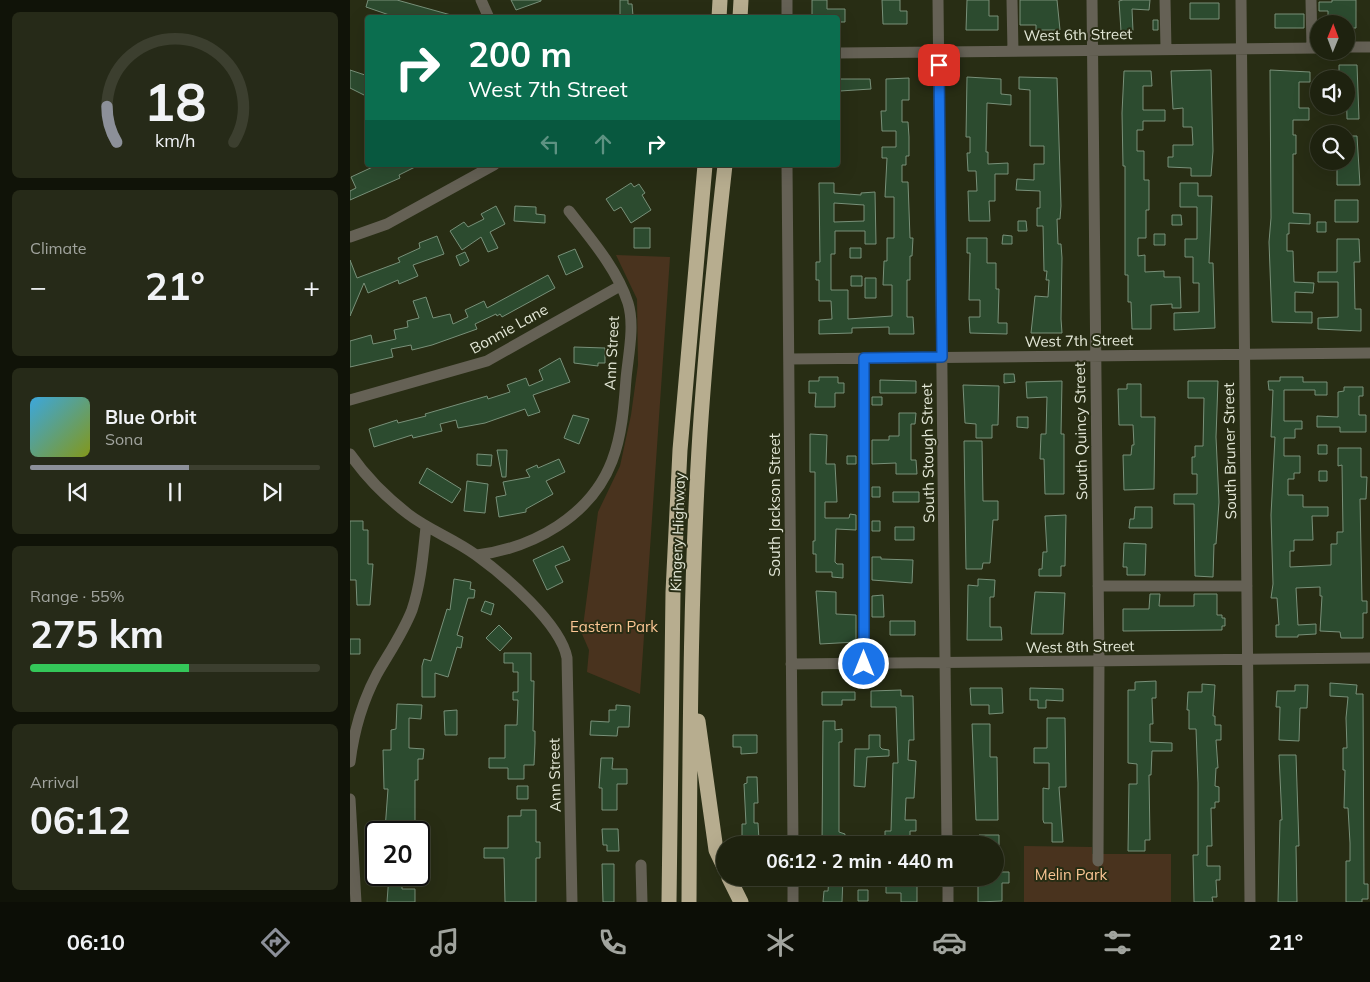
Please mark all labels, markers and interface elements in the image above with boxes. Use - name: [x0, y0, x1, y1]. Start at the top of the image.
- north arrow: [1310, 15, 1355, 60]
- map controls: [1310, 15, 1355, 170]
- street label: West 6th Street: [1023, 24, 1133, 45]
- text: 200 m: [468, 32, 572, 76]
- icon: right: [385, 35, 450, 100]
- pin: [918, 44, 960, 86]
- icon: arrive: [925, 51, 953, 79]
- text: 18: [144, 69, 206, 134]
- button: sound: [1310, 70, 1355, 115]
- text: West 7th Street: [468, 75, 628, 103]
- button: search: [1310, 125, 1355, 170]
- text: km/h: [155, 129, 195, 151]
- icon: left: [536, 130, 564, 158]
- icon: ahead: [589, 130, 617, 158]
- icon: right: [642, 130, 670, 158]
- text: Climate: [30, 238, 86, 258]
- text: 21°: [145, 262, 205, 310]
- text: −: [30, 269, 47, 304]
- text: +: [303, 269, 320, 304]
- street label: Bonnie Lane: [466, 299, 551, 358]
- street label: Ann Street: [600, 316, 623, 390]
- street label: West 7th Street: [1024, 330, 1134, 351]
- street label: South Quincy Street: [1070, 362, 1091, 500]
- street label: South Stough Street: [917, 383, 938, 523]
- street label: South Bruner Street: [1219, 383, 1240, 519]
- text: Blue Orbit: [105, 405, 196, 429]
- text: Sona: [105, 429, 143, 449]
- street label: South Jackson Street: [765, 433, 784, 577]
- street label: Kingery Highway: [666, 472, 689, 592]
- icon: previous: [64, 478, 92, 506]
- icon: pause: [161, 478, 189, 506]
- icon: next: [258, 478, 286, 506]
- text: Range · 55%: [30, 586, 125, 606]
- text: 275 km: [30, 610, 164, 658]
- park label: Eastern Park: [570, 617, 658, 636]
- street label: West 8th Street: [1025, 636, 1135, 657]
- position arrow: [837, 637, 889, 689]
- street label: Ann Street: [544, 738, 565, 812]
- text: Arrival: [30, 772, 79, 792]
- text: 06:12: [30, 796, 131, 844]
- speed limit sign: 20: [365, 821, 430, 886]
- text: 06:12 · 2 min · 440 m: [766, 849, 954, 873]
- park label: Melin Park: [1035, 865, 1107, 884]
- icon: directions: [258, 925, 293, 960]
- icon: music: [427, 925, 462, 960]
- icon: phone: [595, 925, 630, 960]
- icon: climate: [763, 925, 798, 960]
- icon: car: [932, 925, 967, 960]
- icon: filters: [1100, 925, 1135, 960]
- text: 06:10: [67, 928, 125, 956]
- text: 21°: [1268, 928, 1303, 956]

